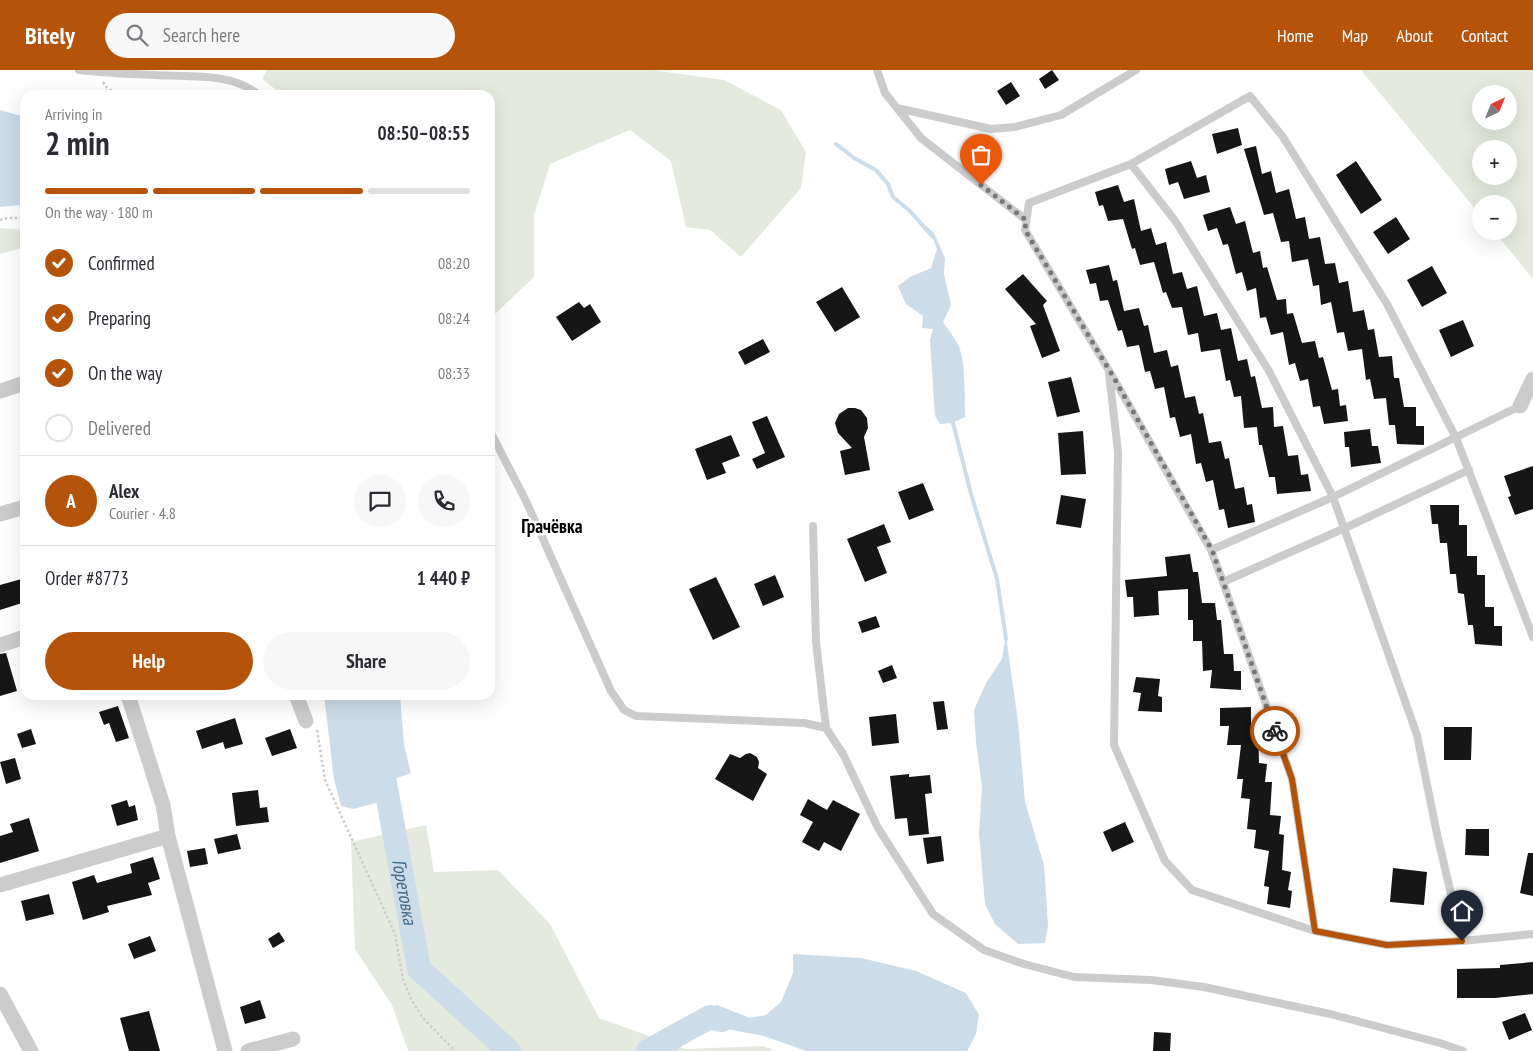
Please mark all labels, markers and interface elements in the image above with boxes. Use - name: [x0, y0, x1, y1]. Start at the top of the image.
- search box: [105, 13, 455, 58]
- text: Bitely: [25, 20, 75, 51]
- icon: search: [123, 21, 151, 49]
- text: Search here: [163, 23, 240, 47]
- text: Home: [1277, 24, 1314, 47]
- text: Map: [1342, 24, 1368, 47]
- text: About: [1396, 24, 1433, 47]
- text: Contact: [1461, 24, 1508, 47]
- north arrow: [1472, 85, 1518, 130]
- map controls: [1472, 85, 1517, 240]
- text: Arriving in: [45, 104, 102, 124]
- text: 08:50–08:55: [377, 121, 470, 145]
- text: 2 min: [45, 122, 110, 164]
- pin: [960, 134, 1002, 185]
- button: +: [1472, 140, 1517, 185]
- icon: bag: [967, 141, 995, 169]
- button: −: [1472, 195, 1517, 240]
- text: On the way · 180 m: [45, 202, 153, 222]
- icon: check: [45, 249, 73, 277]
- text: Confirmed: [88, 251, 155, 275]
- text: 08:20: [438, 253, 470, 273]
- icon: check: [45, 304, 73, 332]
- text: Preparing: [88, 306, 151, 330]
- text: 08:24: [438, 308, 470, 328]
- icon: check: [45, 359, 73, 387]
- text: On the way: [88, 361, 162, 385]
- text: 08:33: [438, 363, 470, 383]
- text: Delivered: [88, 416, 151, 440]
- button: chat: [354, 475, 406, 527]
- button: phone: [418, 475, 470, 527]
- text: Alex: [109, 479, 139, 503]
- text: A: [66, 489, 76, 513]
- text: Courier · 4.8: [109, 503, 176, 523]
- district label: Грачёвка: [521, 514, 583, 538]
- text: Order #8773: [45, 566, 129, 590]
- text: 1 440 ₽: [417, 566, 470, 590]
- button: Help: [45, 632, 253, 690]
- button: Share: [263, 632, 470, 690]
- courier: [1250, 706, 1300, 756]
- icon: bike: [1261, 717, 1289, 745]
- water label: Горетовка: [387, 857, 423, 928]
- pin: [1441, 890, 1483, 941]
- icon: home: [1448, 897, 1476, 925]

